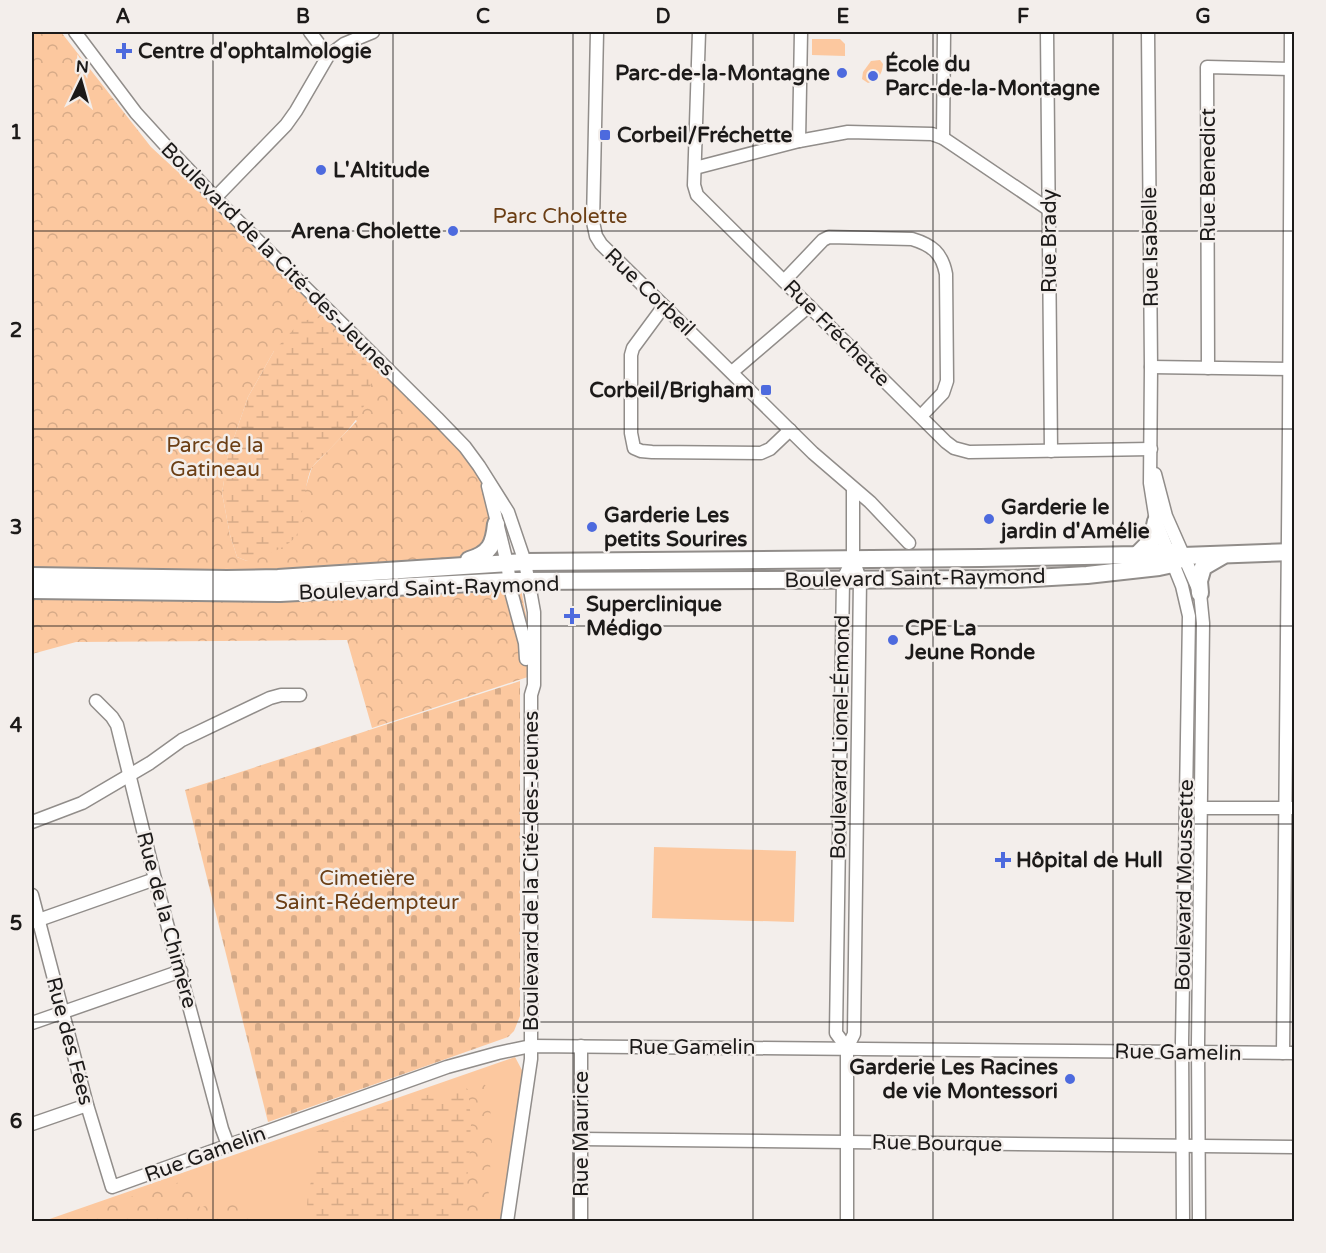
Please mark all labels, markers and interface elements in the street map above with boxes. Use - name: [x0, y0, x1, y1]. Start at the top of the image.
- text: A: [116, 5, 131, 29]
- text: B: [296, 5, 310, 29]
- text: C: [476, 5, 490, 29]
- text: D: [655, 5, 671, 29]
- text: E: [837, 5, 850, 29]
- text: F: [1017, 5, 1029, 29]
- text: G: [1195, 5, 1211, 29]
- place label: Centre d'ophtalmologie: [138, 39, 372, 64]
- marker: Centre d'ophtalmologie: [115, 42, 133, 60]
- north arrow: [51, 51, 111, 111]
- place label: École du Parc-de-la-Montagne: [885, 51, 1100, 101]
- text: N: [75, 57, 89, 78]
- place label: Parc-de-la-Montagne: [615, 61, 830, 86]
- marker: Parc-de-la-Montagne: [835, 66, 849, 80]
- marker: École du Parc-de-la-Montagne: [866, 69, 880, 83]
- street label: Rue Benedict: [1196, 108, 1221, 242]
- text: 1: [10, 121, 22, 145]
- place label: Corbeil/Fréchette: [617, 123, 793, 148]
- marker: Corbeil/Fréchette: [598, 128, 612, 142]
- street label: Boulevard de la Cité-des-Jeunes: [155, 137, 400, 382]
- place label: L'Altitude: [333, 158, 430, 183]
- marker: L'Altitude: [314, 163, 328, 177]
- street label: Rue Isabelle: [1137, 187, 1164, 307]
- street label: Rue Brady: [1037, 189, 1062, 293]
- park label: Parc Cholette: [493, 204, 628, 229]
- place label: Arena Cholette: [291, 219, 441, 244]
- marker: Arena Cholette: [446, 224, 460, 238]
- street label: Rue Corbeil: [599, 243, 700, 342]
- street label: Rue Fréchette: [778, 275, 895, 392]
- text: 2: [10, 319, 22, 343]
- place label: Corbeil/Brigham: [589, 378, 754, 403]
- marker: Corbeil/Brigham: [759, 383, 773, 397]
- park label: Parc de la Gatineau: [166, 433, 264, 482]
- place label: Garderie le jardin d'Amélie: [999, 495, 1150, 544]
- place label: Garderie Les petits Sourires: [604, 503, 747, 552]
- marker: Garderie le jardin d'Amélie: [982, 512, 996, 526]
- text: 3: [10, 516, 22, 540]
- marker: Garderie Les petits Sourires: [585, 520, 599, 534]
- street label: Boulevard Saint-Raymond: [784, 564, 1046, 593]
- street label: Boulevard Saint-Raymond: [298, 571, 560, 606]
- place label: Superclinique Médigo: [586, 592, 722, 641]
- marker: Superclinique Médigo: [563, 607, 581, 625]
- street label: Boulevard Lionel-Émond: [826, 614, 855, 860]
- place label: CPE La Jeune Ronde: [904, 616, 1035, 665]
- marker: CPE La Jeune Ronde: [886, 633, 900, 647]
- street label: Boulevard de la Cité-des-Jeunes: [519, 711, 544, 1031]
- text: 4: [10, 714, 23, 738]
- street label: Boulevard Moussette: [1170, 779, 1199, 991]
- street label: Rue de la Chimère: [131, 829, 202, 1011]
- place label: Hôpital de Hull: [1016, 848, 1163, 873]
- marker: Hôpital de Hull: [994, 851, 1012, 869]
- park label: Cimetière Saint-Rédempteur: [275, 866, 459, 915]
- text: 5: [10, 912, 22, 936]
- street label: Rue des Fées: [40, 974, 99, 1108]
- street label: Rue Gamelin: [628, 1035, 756, 1060]
- street label: Rue Gamelin: [1114, 1039, 1242, 1066]
- place label: Garderie Les Racines de vie Montessori: [849, 1055, 1058, 1104]
- street label: Rue Maurice: [569, 1071, 594, 1197]
- marker: Garderie Les Racines de vie Montessori: [1063, 1072, 1077, 1086]
- text: 6: [10, 1110, 22, 1134]
- street label: Rue Gamelin: [141, 1121, 269, 1188]
- street label: Rue Bourque: [871, 1130, 1003, 1157]

